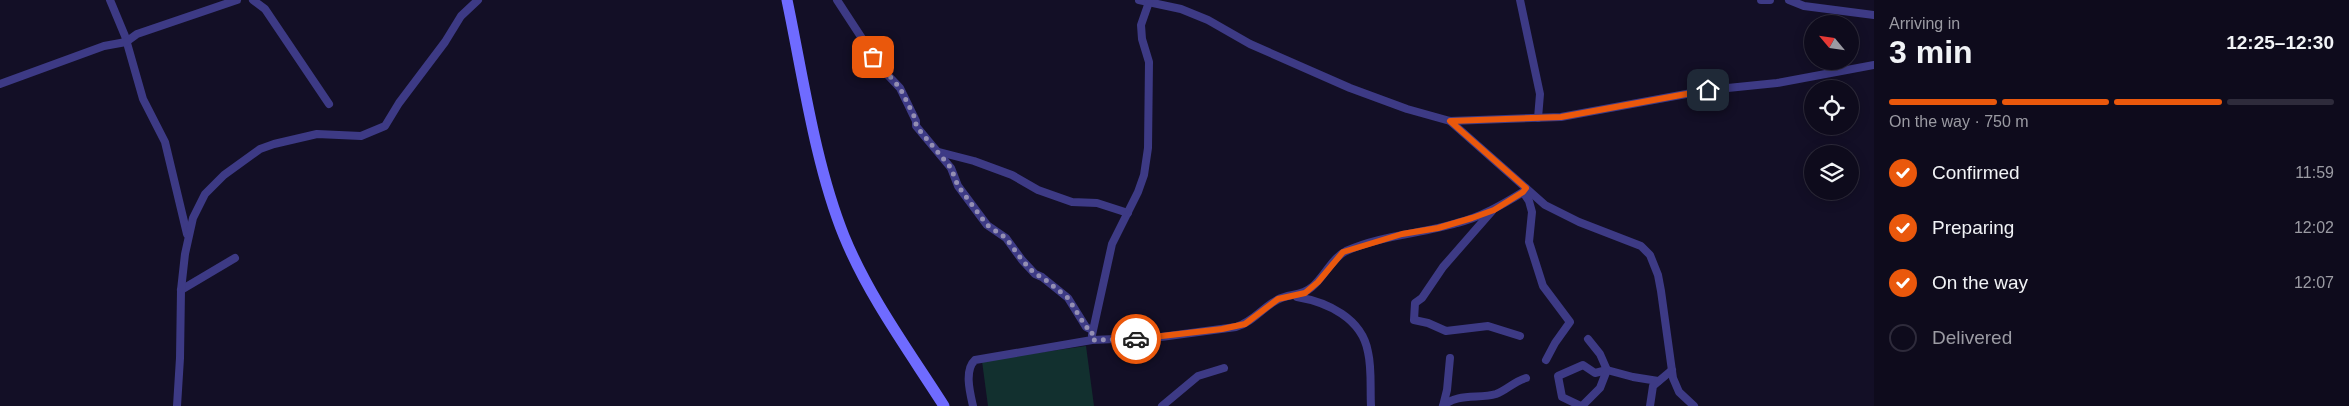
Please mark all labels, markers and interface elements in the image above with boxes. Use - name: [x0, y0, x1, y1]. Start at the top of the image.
- north arrow: [1804, 15, 1859, 70]
- map controls: [1804, 15, 1859, 200]
- text: Arriving in: [1889, 15, 1960, 32]
- text: 12:25–12:30: [2226, 32, 2334, 53]
- text: 3 min: [1889, 34, 1973, 70]
- pin: [852, 36, 894, 78]
- icon: bag: [859, 43, 887, 71]
- pin: [1687, 69, 1729, 111]
- icon: home: [1694, 76, 1722, 104]
- button: locate: [1804, 80, 1859, 135]
- text: On the way · 750 m: [1889, 113, 2029, 130]
- button: layers: [1804, 145, 1859, 200]
- icon: check: [1889, 159, 1917, 187]
- text: Confirmed: [1932, 162, 2020, 183]
- text: 11:59: [2295, 164, 2334, 181]
- icon: check: [1889, 214, 1917, 242]
- text: Preparing: [1932, 217, 2014, 238]
- text: 12:02: [2294, 219, 2334, 236]
- icon: check: [1889, 269, 1917, 297]
- text: On the way: [1932, 272, 2028, 293]
- text: 12:07: [2294, 274, 2334, 291]
- courier: [1111, 314, 1161, 364]
- icon: car: [1122, 325, 1150, 353]
- text: Delivered: [1932, 327, 2012, 348]

